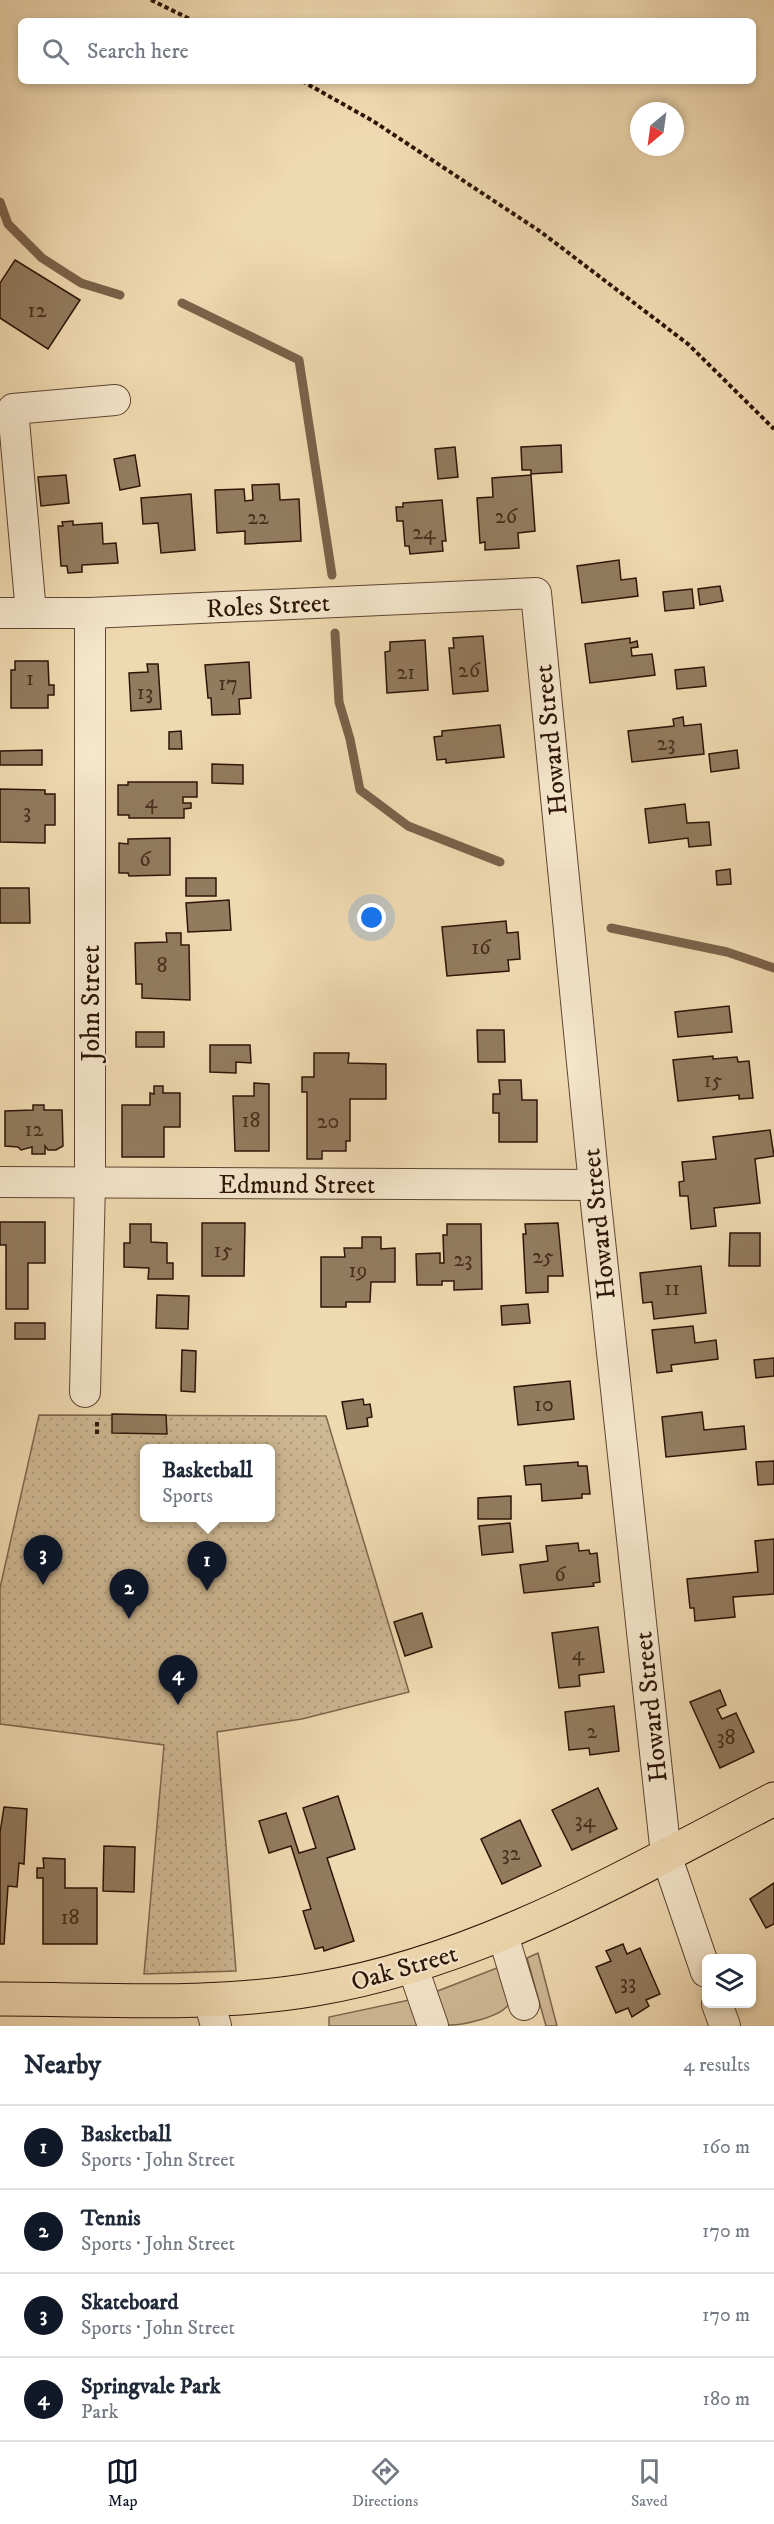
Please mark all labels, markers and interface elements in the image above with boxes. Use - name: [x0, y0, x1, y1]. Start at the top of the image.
- search box: [18, 18, 756, 84]
- icon: search: [39, 35, 72, 68]
- text: Search here: [87, 38, 189, 65]
- north arrow: [630, 102, 684, 156]
- house number: 12: [28, 297, 47, 324]
- house number: 26: [495, 503, 519, 530]
- house number: 22: [247, 504, 269, 531]
- house number: 24: [412, 519, 437, 546]
- street label: Roles Street: [205, 587, 331, 626]
- house number: 26: [458, 657, 482, 684]
- house number: 21: [397, 659, 415, 686]
- street label: Howard Street: [527, 663, 576, 817]
- house number: 1: [26, 665, 34, 692]
- house number: 17: [218, 670, 238, 697]
- house number: 13: [137, 679, 153, 706]
- house number: 23: [656, 730, 676, 757]
- house number: 4: [145, 788, 159, 815]
- house number: 3: [23, 798, 31, 825]
- house number: 6: [139, 846, 152, 873]
- your location: [357, 903, 386, 932]
- house number: 16: [471, 934, 492, 961]
- street label: John Street: [75, 945, 108, 1063]
- house number: 8: [156, 952, 168, 979]
- house number: 15: [704, 1067, 723, 1094]
- house number: 18: [241, 1107, 261, 1134]
- house number: 20: [317, 1108, 339, 1135]
- house number: 12: [25, 1116, 44, 1143]
- street label: Howard Street: [575, 1147, 624, 1301]
- street label: Edmund Street: [219, 1169, 375, 1202]
- house number: 15: [214, 1237, 233, 1264]
- house number: 25: [532, 1243, 554, 1270]
- house number: 23: [453, 1246, 473, 1273]
- house number: 19: [349, 1257, 368, 1284]
- house number: 11: [664, 1275, 680, 1302]
- house number: 10: [534, 1391, 554, 1418]
- popup: [140, 1444, 275, 1522]
- text: Basketball: [162, 1457, 253, 1484]
- text: Sports: [162, 1484, 213, 1509]
- pin: 3: [24, 1536, 63, 1585]
- pin: 1: [188, 1542, 226, 1591]
- house number: 6: [554, 1561, 567, 1588]
- pin: 2: [110, 1570, 148, 1619]
- street label: Howard Street: [627, 1630, 676, 1784]
- house number: 4: [572, 1640, 586, 1667]
- pin: 4: [158, 1656, 198, 1705]
- house number: 2: [587, 1718, 598, 1745]
- house number: 38: [716, 1724, 736, 1751]
- house number: 34: [575, 1807, 597, 1834]
- house number: 32: [501, 1840, 521, 1867]
- house number: 18: [60, 1904, 80, 1931]
- street label: Oak Street: [347, 1938, 462, 1999]
- map controls: [702, 1954, 756, 2008]
- button: layers: [702, 1954, 756, 2008]
- house number: 33: [620, 1969, 636, 1996]
- text: Nearby: [24, 2049, 101, 2082]
- text: 4 results: [683, 2053, 750, 2078]
- text: Basketball: [81, 2121, 171, 2148]
- text: 1: [40, 2135, 47, 2160]
- text: 160 m: [702, 2135, 750, 2160]
- text: Sports · John Street: [81, 2148, 235, 2173]
- text: Tennis: [81, 2205, 141, 2232]
- text: 2: [39, 2219, 48, 2244]
- text: 170 m: [702, 2219, 750, 2244]
- text: Sports · John Street: [81, 2232, 235, 2257]
- text: Skateboard: [81, 2289, 178, 2316]
- text: 3: [40, 2303, 47, 2328]
- text: 170 m: [702, 2303, 750, 2328]
- text: Sports · John Street: [81, 2316, 235, 2341]
- text: Springvale Park: [81, 2373, 221, 2400]
- text: 4: [38, 2387, 49, 2412]
- text: 180 m: [703, 2387, 750, 2412]
- text: Park: [81, 2400, 118, 2425]
- tab: Map: [106, 2455, 139, 2511]
- tab: Directions: [352, 2455, 418, 2511]
- tab: Saved: [631, 2455, 668, 2511]

